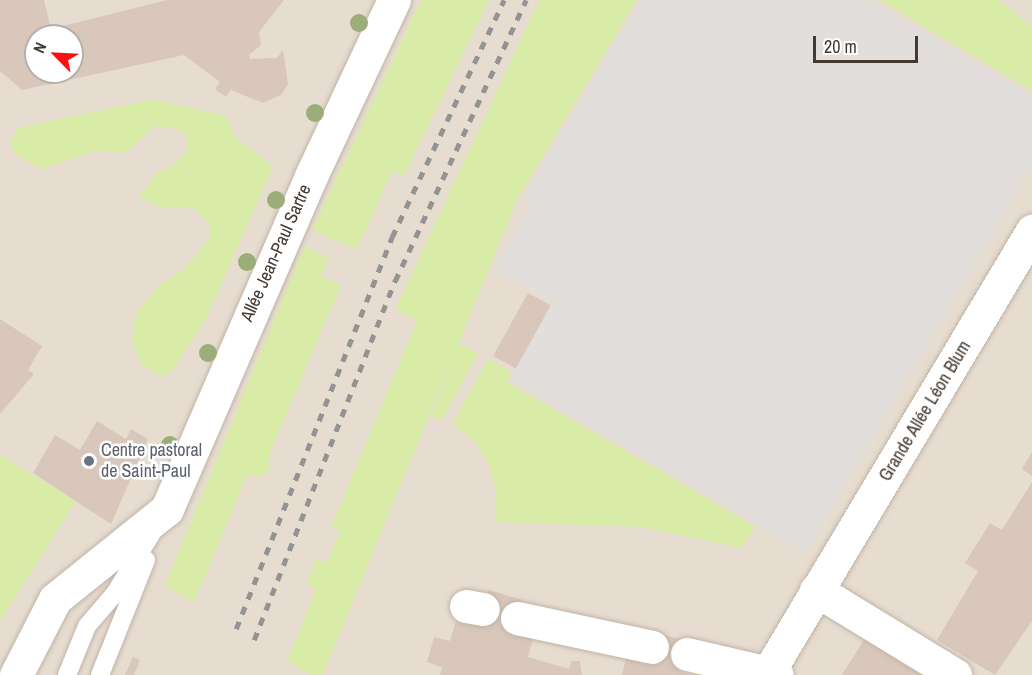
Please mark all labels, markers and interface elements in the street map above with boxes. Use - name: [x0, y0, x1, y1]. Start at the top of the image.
- north arrow: [24, 24, 84, 84]
- scale bar: [816, 24, 921, 62]
- text: 20 m: [824, 34, 857, 59]
- text: N: [27, 39, 51, 56]
- street label: Allée Jean-Paul Sartre: [236, 181, 316, 325]
- street label: Grande Allée Léon Blum: [874, 337, 976, 485]
- place label: Centre pastoral de Saint-Paul: [101, 440, 202, 482]
- marker: Centre pastoral de Saint-Paul: [82, 454, 96, 468]

